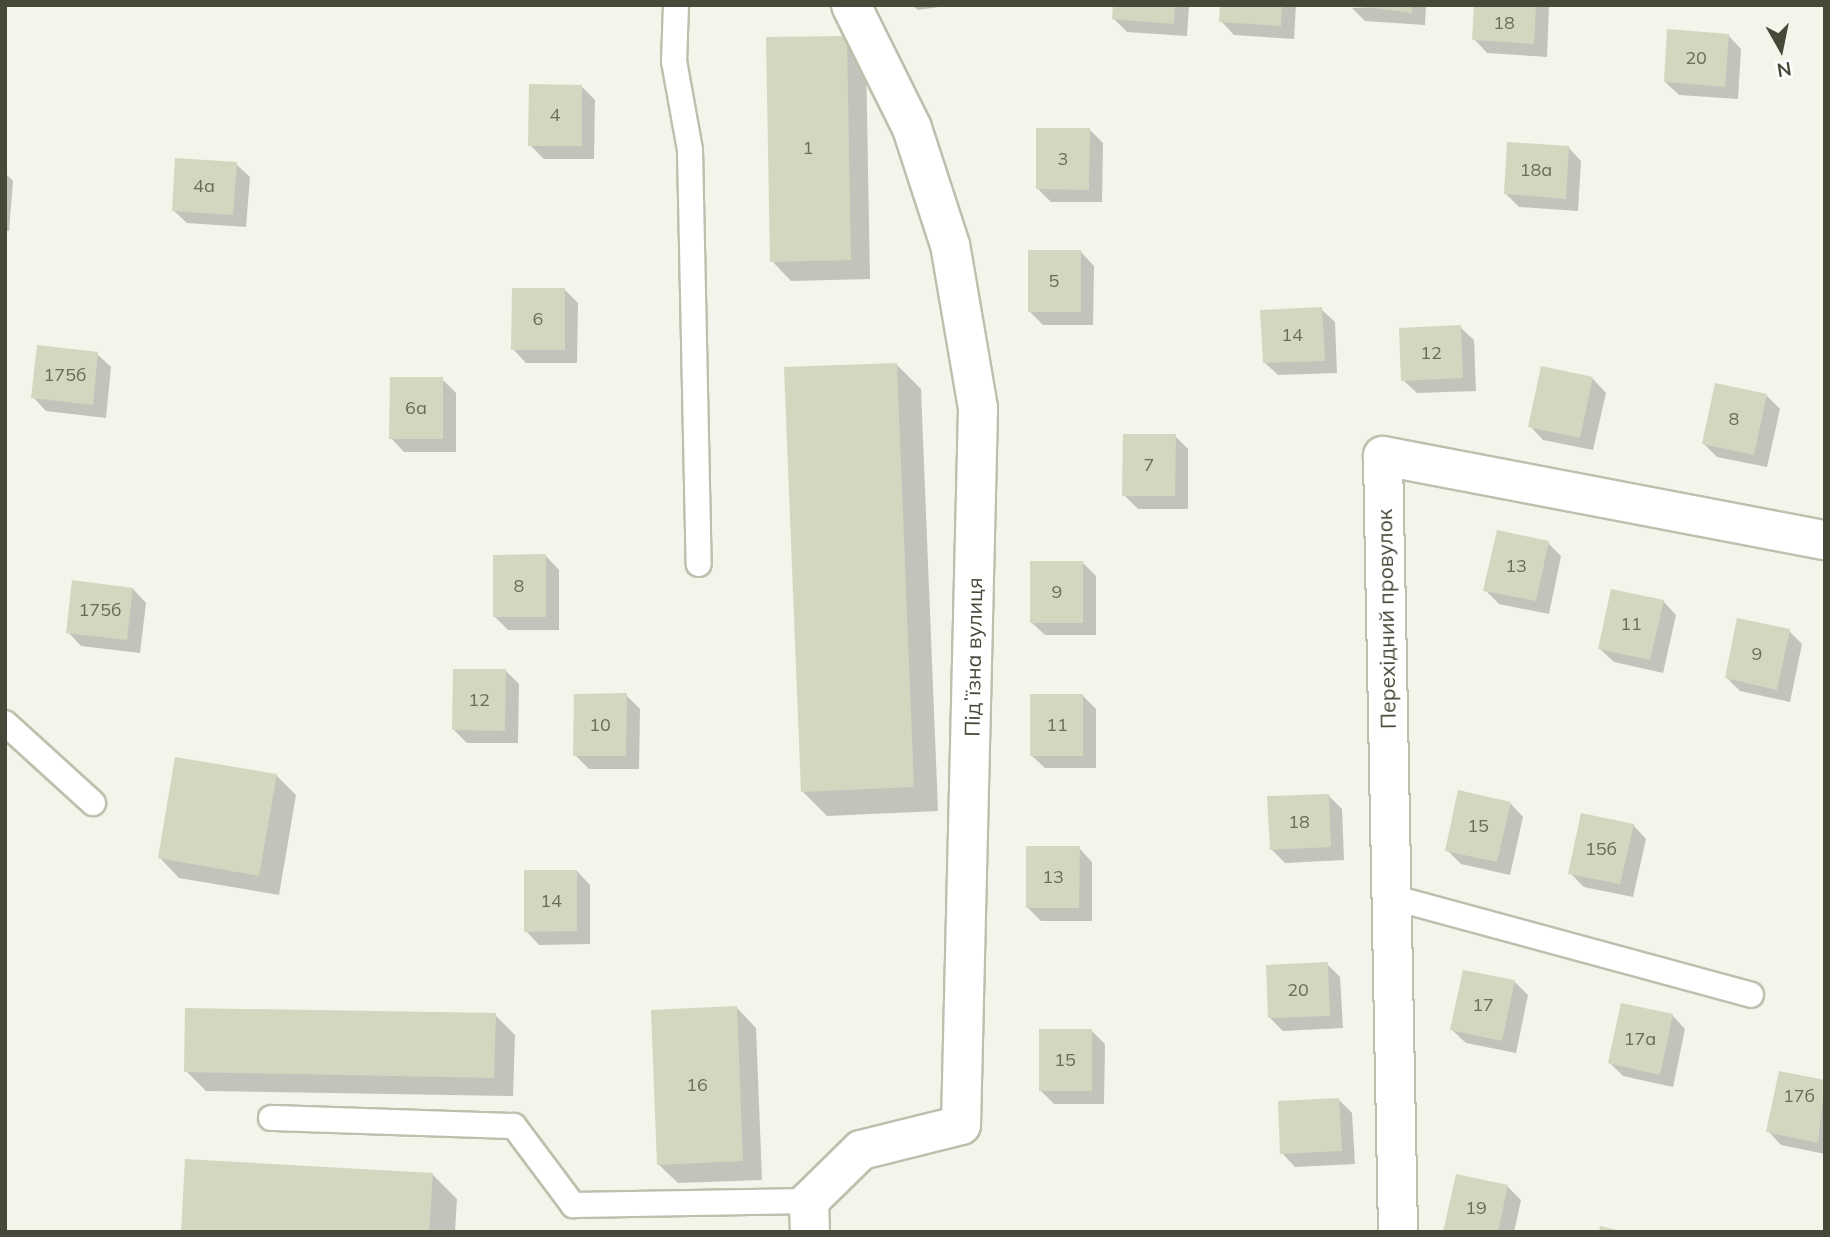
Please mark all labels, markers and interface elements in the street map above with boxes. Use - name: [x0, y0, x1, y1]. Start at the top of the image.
- house number: 18: [1493, 12, 1515, 34]
- north arrow: [1746, 14, 1816, 84]
- house number: 20: [1685, 47, 1707, 69]
- text: N: [1775, 57, 1793, 83]
- house number: 4: [550, 104, 560, 126]
- house number: 1: [803, 137, 813, 159]
- house number: 3: [1058, 148, 1068, 170]
- house number: 18а: [1520, 159, 1552, 181]
- house number: 4а: [193, 175, 215, 197]
- house number: 5: [1049, 270, 1059, 292]
- house number: 6: [533, 308, 543, 330]
- house number: 14: [1281, 324, 1303, 346]
- house number: 12: [1420, 342, 1442, 364]
- house number: 175б: [44, 364, 86, 386]
- house number: 6а: [405, 397, 427, 419]
- house number: 8: [1729, 408, 1739, 430]
- house number: 7: [1144, 454, 1154, 476]
- street label: Перехідний провулок: [1371, 509, 1401, 729]
- house number: 13: [1505, 555, 1527, 577]
- house number: 8: [514, 575, 524, 597]
- street label: Підʼїзна вулиця: [959, 577, 987, 737]
- house number: 9: [1052, 581, 1062, 603]
- house number: 175б: [79, 599, 121, 621]
- house number: 11: [1620, 613, 1642, 635]
- house number: 9: [1752, 643, 1762, 665]
- house number: 12: [468, 689, 490, 711]
- house number: 10: [589, 714, 611, 736]
- house number: 11: [1046, 714, 1068, 736]
- house number: 18: [1288, 811, 1310, 833]
- house number: 15: [1467, 815, 1489, 837]
- house number: 15б: [1585, 838, 1617, 860]
- house number: 13: [1042, 866, 1064, 888]
- house number: 14: [540, 890, 562, 912]
- house number: 20: [1287, 979, 1309, 1001]
- house number: 17: [1472, 994, 1494, 1016]
- house number: 17а: [1624, 1028, 1656, 1050]
- house number: 15: [1054, 1049, 1076, 1071]
- house number: 16: [686, 1074, 708, 1096]
- house number: 17б: [1783, 1085, 1815, 1107]
- house number: 19: [1465, 1197, 1487, 1219]

